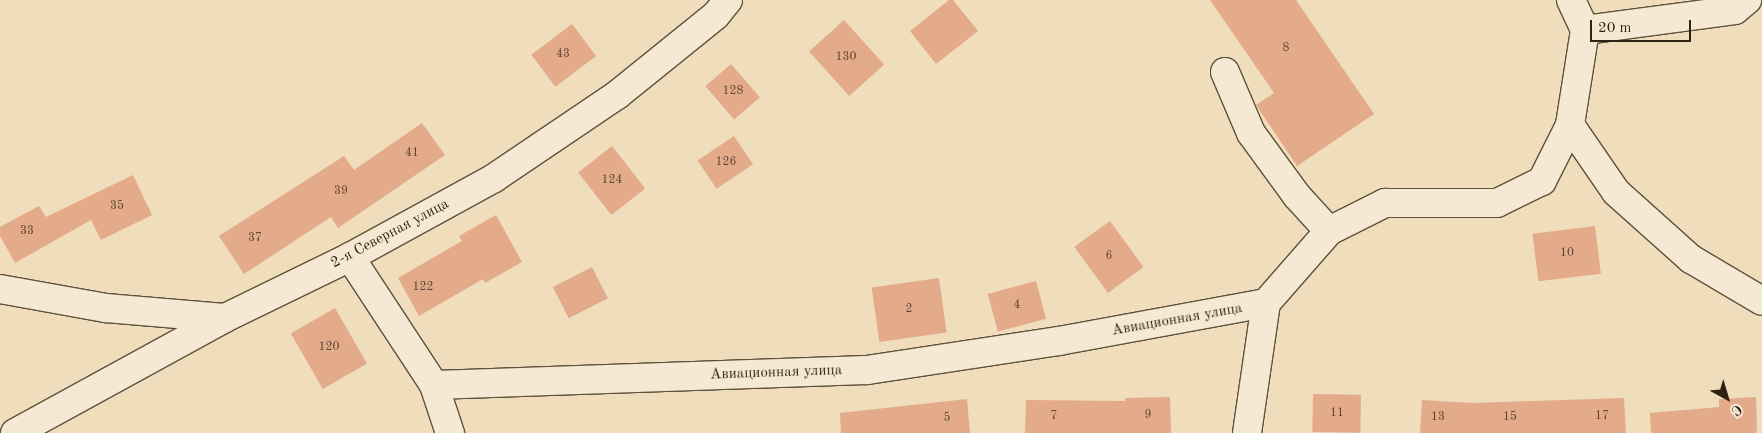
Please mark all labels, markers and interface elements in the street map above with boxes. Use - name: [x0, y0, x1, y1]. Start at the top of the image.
- scale bar: [1592, 10, 1693, 42]
- text: 20 m: [1598, 21, 1632, 36]
- house number: 8: [1283, 42, 1289, 56]
- house number: 43: [556, 48, 570, 62]
- house number: 130: [836, 51, 856, 65]
- house number: 128: [723, 85, 743, 99]
- house number: 41: [405, 147, 419, 161]
- house number: 126: [716, 156, 736, 170]
- house number: 124: [602, 174, 622, 188]
- house number: 39: [334, 185, 348, 199]
- street label: 2-я Северная улица: [328, 195, 452, 273]
- house number: 35: [110, 200, 124, 214]
- house number: 33: [20, 225, 34, 239]
- house number: 37: [248, 232, 262, 246]
- house number: 10: [1560, 247, 1574, 261]
- house number: 6: [1106, 250, 1112, 264]
- house number: 122: [413, 281, 433, 295]
- house number: 4: [1014, 299, 1020, 313]
- street label: Авиационная улица: [1110, 300, 1244, 340]
- house number: 2: [906, 303, 912, 317]
- house number: 120: [319, 341, 339, 355]
- street label: Авиационная улица: [710, 362, 842, 384]
- north arrow: [1702, 373, 1752, 423]
- text: С: [1728, 401, 1744, 418]
- house number: 11: [1330, 407, 1344, 421]
- house number: 9: [1145, 409, 1151, 423]
- house number: 7: [1051, 410, 1057, 424]
- house number: 17: [1595, 410, 1609, 424]
- house number: 13: [1431, 411, 1445, 425]
- house number: 15: [1503, 411, 1517, 425]
- house number: 5: [944, 412, 950, 426]

